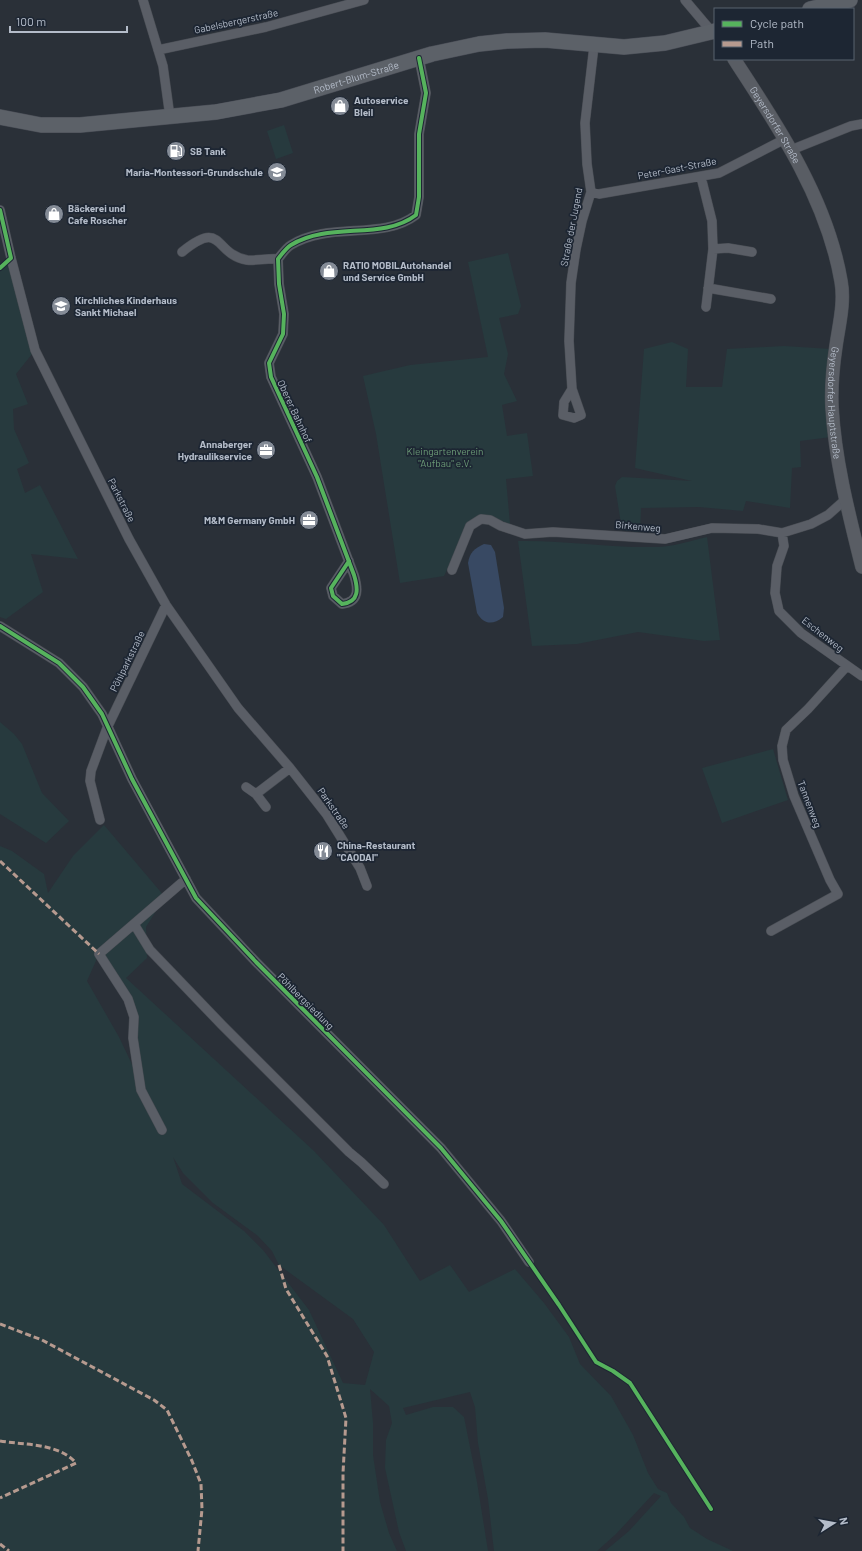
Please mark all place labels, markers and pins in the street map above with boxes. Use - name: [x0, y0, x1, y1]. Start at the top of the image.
- place label: Autoservice Bleil: [354, 94, 409, 118]
- shop icon: Autoservice Bleil: [329, 95, 351, 117]
- fuel station icon: SB Tank: [165, 140, 187, 162]
- place label: SB Tank: [190, 145, 226, 157]
- school or university icon: Maria-Montessori-Grundschule: [266, 161, 288, 183]
- place label: Maria-Montessori-Grundschule: [126, 166, 264, 178]
- place label: Bäckerei und Cafe Roscher: [68, 202, 127, 226]
- shop icon: Bäckerei und Cafe Roscher: [43, 203, 65, 225]
- place label: RATIO MOBILAutohandel und Service GmbH: [343, 259, 451, 283]
- shop icon: RATIO MOBILAutohandel und Service GmbH: [318, 260, 340, 282]
- place label: Kirchliches Kinderhaus Sankt Michael: [75, 294, 177, 318]
- school or university icon: Kirchliches Kinderhaus Sankt Michael: [50, 295, 72, 317]
- place label: Annaberger Hydraulikservice: [178, 438, 253, 462]
- office icon: Annaberger Hydraulikservice: [255, 439, 277, 461]
- office icon: M&M Germany GmbH: [298, 509, 320, 531]
- place label: M&M Germany GmbH: [204, 514, 295, 526]
- place label: China-Restaurant "CAODAI": [337, 839, 415, 863]
- restaurant icon: China-Restaurant "CAODAI": [312, 840, 334, 862]

